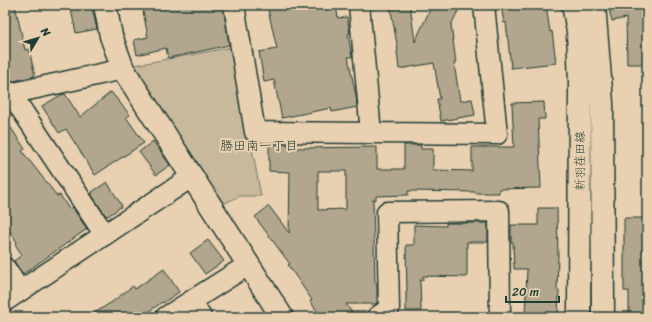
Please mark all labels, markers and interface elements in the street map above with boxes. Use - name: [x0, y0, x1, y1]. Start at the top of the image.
- north arrow: [18, 18, 58, 58]
- text: N: [35, 23, 56, 41]
- street label: 新羽荏田線: [569, 131, 591, 191]
- district label: 勝田南一丁目: [220, 134, 298, 157]
- scale bar: [506, 278, 559, 304]
- text: 20 m: [512, 281, 539, 303]

